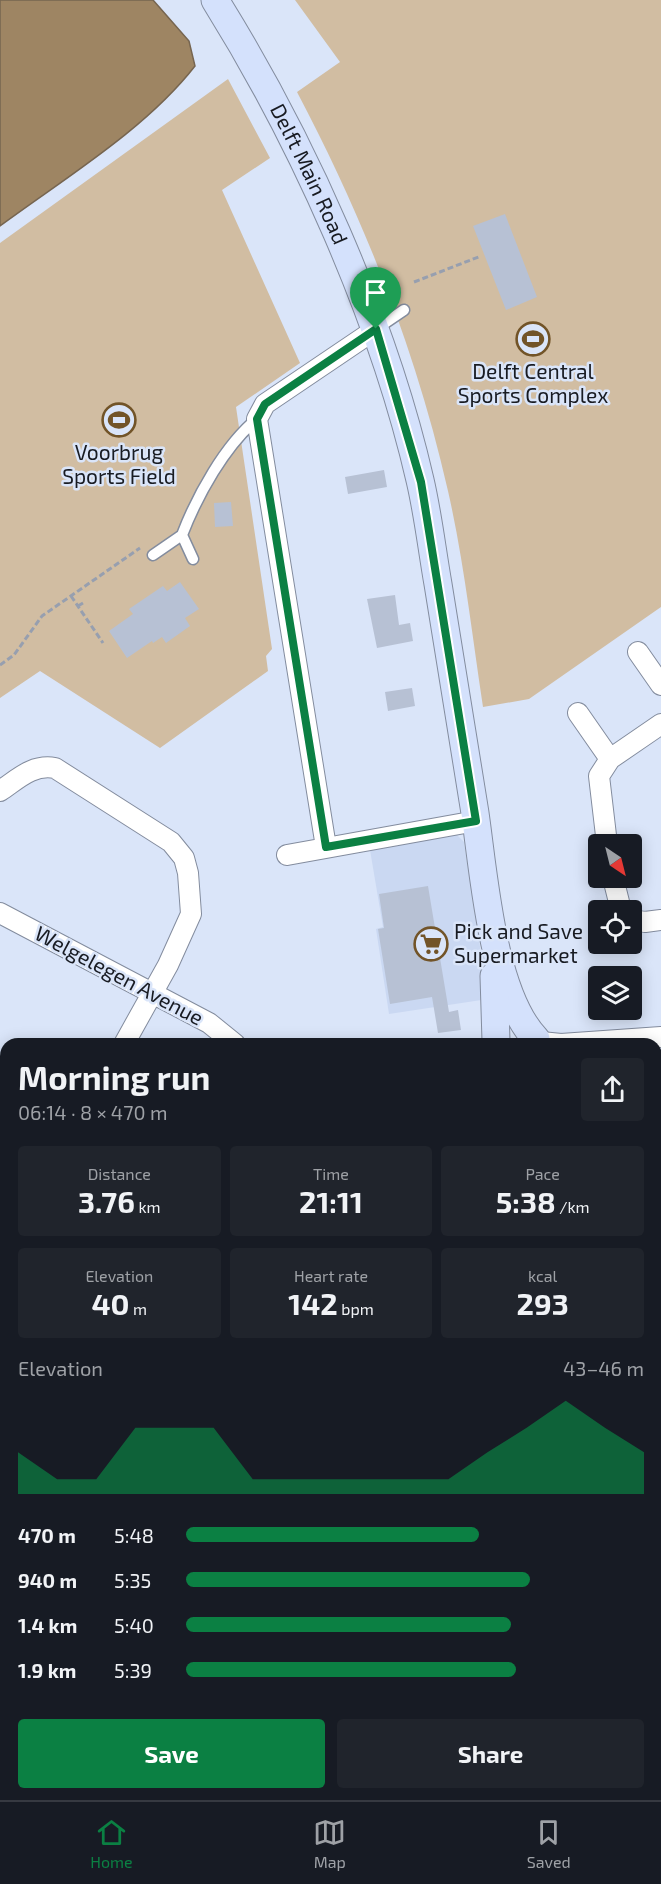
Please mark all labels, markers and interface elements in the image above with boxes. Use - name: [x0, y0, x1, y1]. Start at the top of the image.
- street label: Delft Main Road: [266, 99, 354, 248]
- pin: [350, 267, 401, 329]
- icon: arrive: [359, 276, 392, 309]
- sports icon: Delft Central Sports Complex: [515, 321, 551, 357]
- place label: Delft Central Sports Complex: [458, 358, 608, 407]
- sports icon: Voorbrug Sports Field: [101, 402, 137, 438]
- place label: Voorbrug Sports Field: [62, 439, 176, 488]
- north arrow: [588, 834, 642, 888]
- map controls: [588, 834, 642, 1020]
- button: locate: [588, 900, 642, 954]
- place label: Pick and Save Supermarket: [454, 918, 583, 967]
- street label: Welgelegen Avenue: [31, 920, 208, 1030]
- supermarket icon: Pick and Save Supermarket: [413, 926, 449, 962]
- button: layers: [588, 966, 642, 1020]
- text: Morning run: [18, 1057, 210, 1097]
- button: share: [581, 1058, 644, 1121]
- text: 06:14 · 8 × 470 m: [18, 1100, 167, 1124]
- text: Distance: [88, 1164, 151, 1183]
- text: Time: [313, 1164, 349, 1183]
- text: Pace: [525, 1164, 560, 1183]
- text: 3.76: [78, 1183, 135, 1219]
- text: 21:11: [299, 1183, 363, 1219]
- text: 5:38: [496, 1183, 556, 1219]
- text: km: [135, 1197, 161, 1216]
- text: /km: [556, 1197, 590, 1216]
- text: Elevation: [85, 1266, 153, 1285]
- text: Heart rate: [294, 1266, 368, 1285]
- text: kcal: [528, 1266, 557, 1285]
- text: 40: [92, 1285, 130, 1321]
- text: 142: [288, 1285, 338, 1321]
- text: 293: [517, 1285, 569, 1321]
- text: m: [130, 1299, 147, 1318]
- text: bpm: [338, 1299, 374, 1318]
- text: Elevation: [18, 1356, 103, 1380]
- text: 43–46 m: [563, 1356, 644, 1380]
- text: 470 m: [18, 1523, 76, 1547]
- text: 5:48: [114, 1523, 154, 1547]
- text: 940 m: [18, 1568, 77, 1592]
- text: 5:35: [114, 1568, 151, 1592]
- text: 1.4 km: [18, 1613, 77, 1637]
- text: 5:40: [114, 1613, 154, 1637]
- text: 1.9 km: [18, 1658, 76, 1682]
- text: 5:39: [114, 1658, 152, 1682]
- button: Save: [18, 1719, 325, 1788]
- button: Share: [337, 1719, 644, 1788]
- tab: Home: [90, 1816, 133, 1871]
- tab: Map: [313, 1816, 346, 1871]
- tab: Saved: [527, 1816, 571, 1871]

